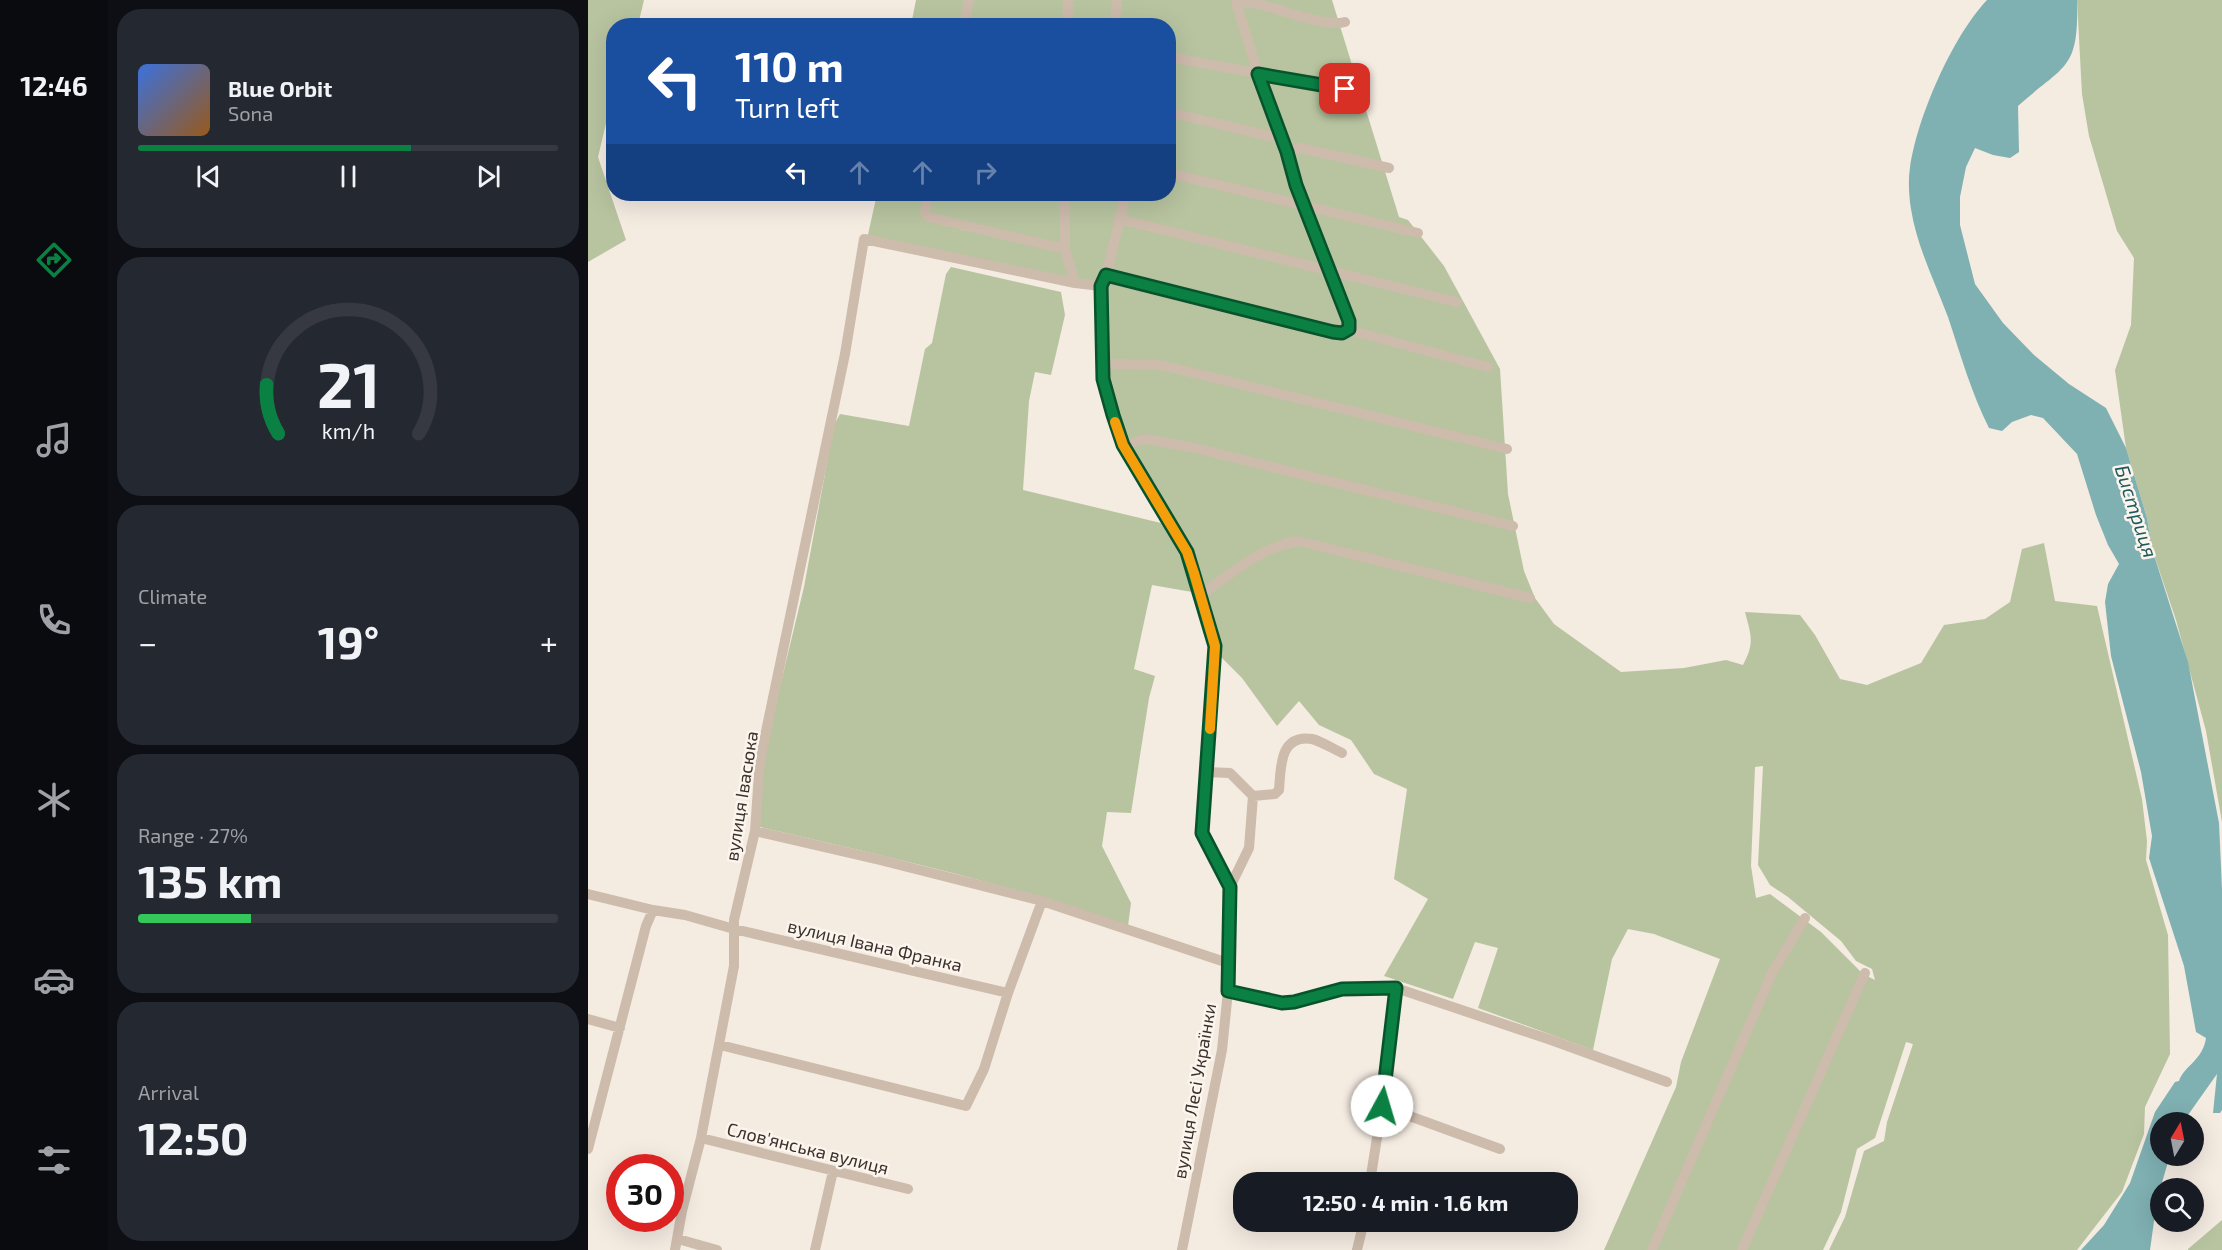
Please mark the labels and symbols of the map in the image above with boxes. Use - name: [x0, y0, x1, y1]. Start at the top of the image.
- pin: [1319, 63, 1370, 114]
- water label: Бистриця: [2111, 462, 2163, 560]
- street label: вулиця Івасюка: [720, 729, 762, 863]
- street label: вулиця Івана Франка: [786, 914, 964, 976]
- street label: вулиця Лесі Українки: [1168, 1002, 1220, 1180]
- position arrow: [1350, 1074, 1414, 1138]
- north arrow: [2150, 1112, 2204, 1166]
- street label: Слов'янська вулиця: [725, 1117, 891, 1179]
- speed limit sign: 30: [606, 1154, 684, 1232]

